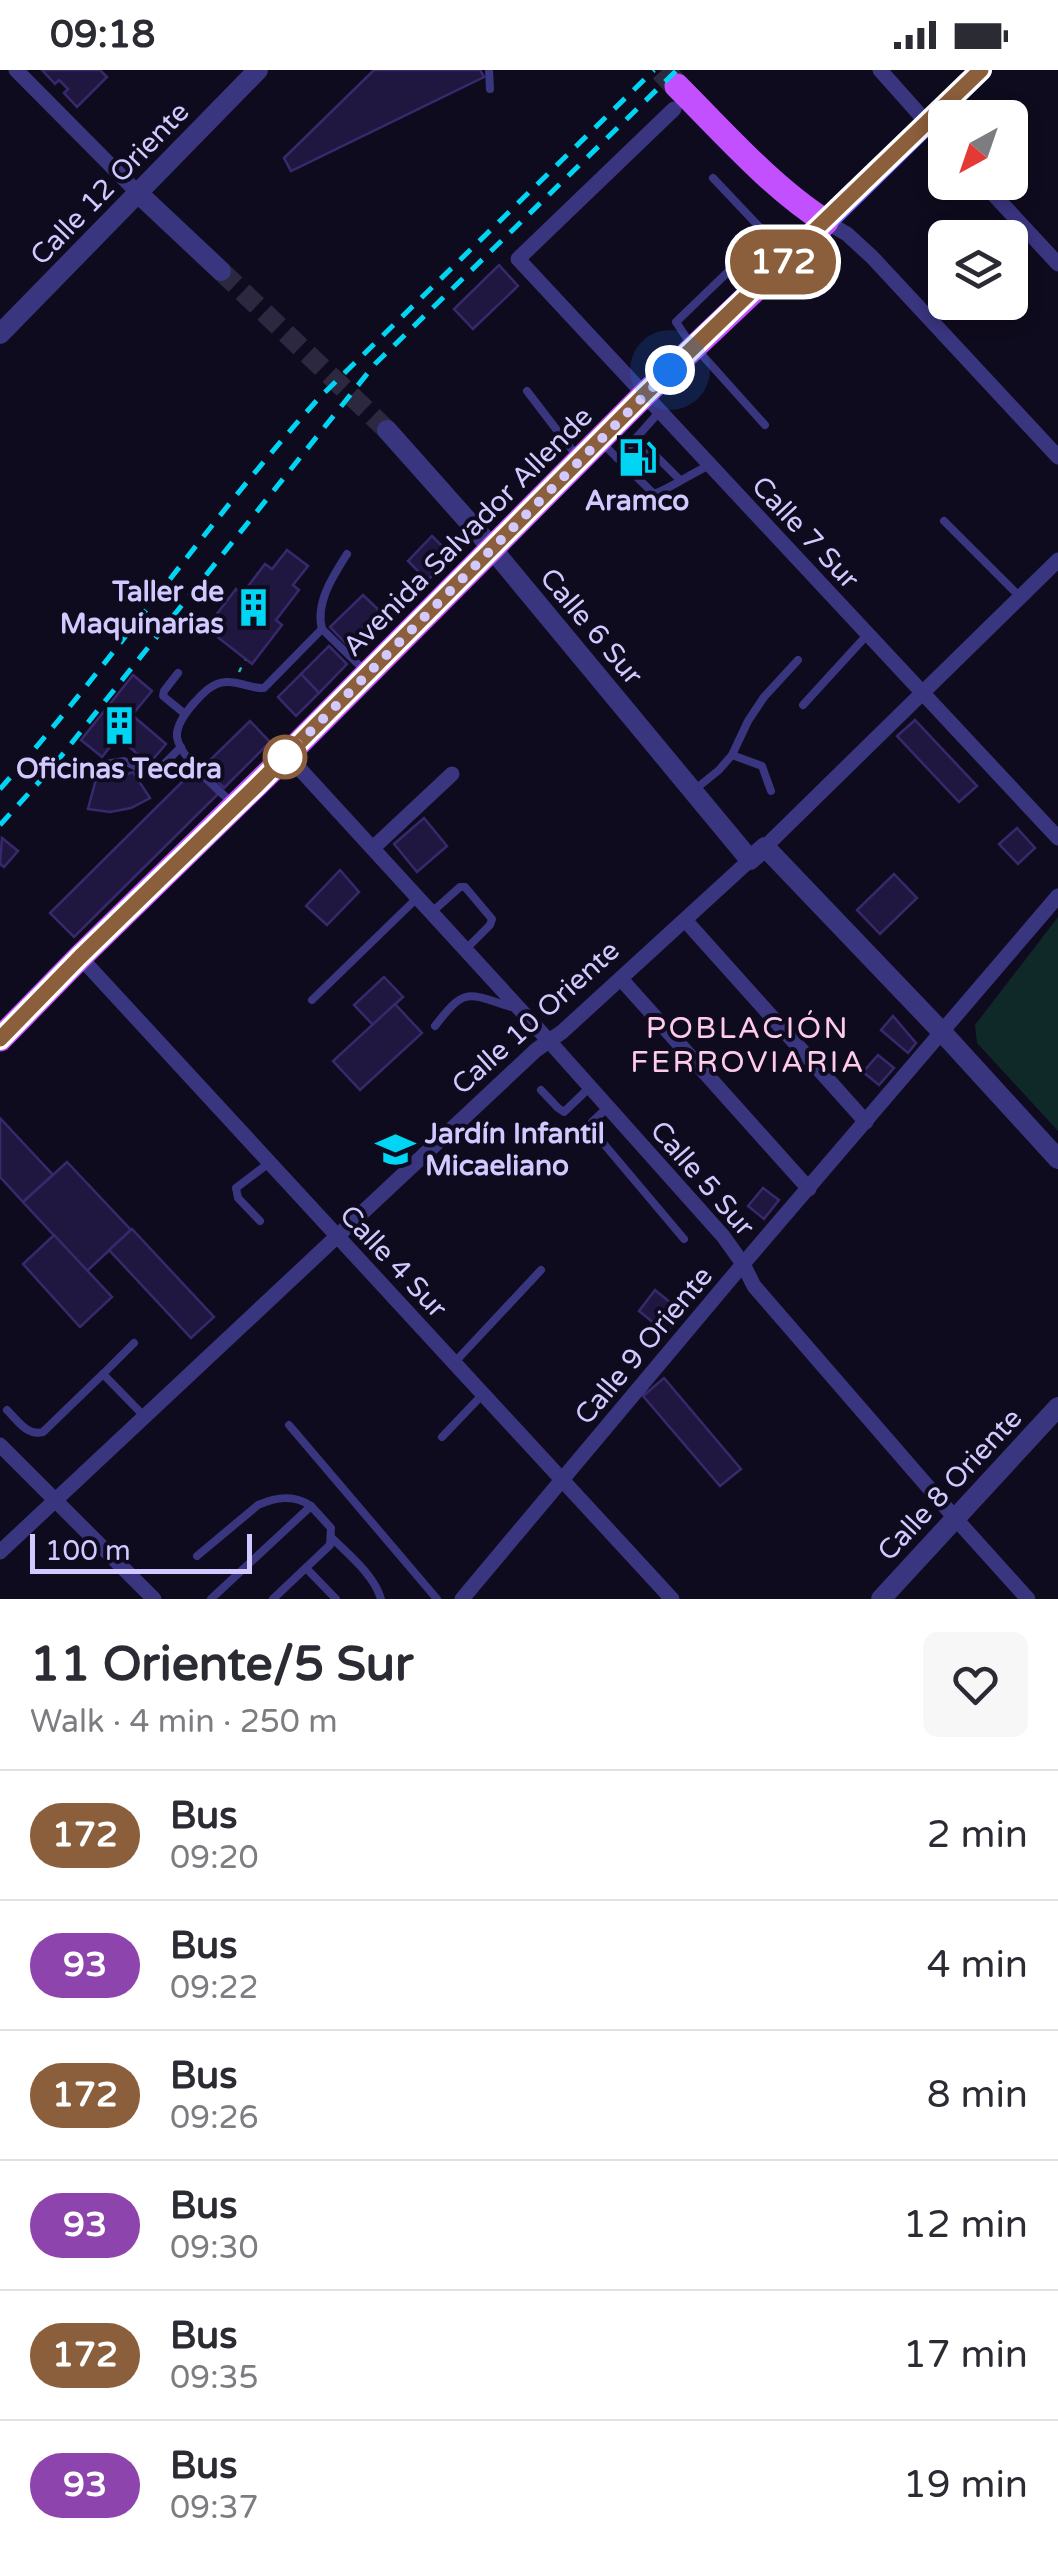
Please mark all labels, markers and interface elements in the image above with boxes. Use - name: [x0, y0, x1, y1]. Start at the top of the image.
- text: 09:18: [50, 12, 155, 58]
- street label: Calle 12 Oriente: [23, 95, 196, 272]
- north arrow: [928, 100, 1028, 200]
- map controls: [928, 100, 1028, 320]
- button: layers: [928, 220, 1028, 320]
- line badge: 172: [726, 230, 840, 294]
- text: 172: [750, 241, 816, 283]
- your location: [645, 345, 695, 395]
- street label: Avenida Salvador Allende: [336, 400, 600, 664]
- fuel station icon: Aramco: [616, 436, 658, 478]
- street label: Calle 7 Sur: [744, 469, 866, 596]
- place label: Aramco: [585, 484, 689, 518]
- street label: Calle 6 Sur: [533, 561, 650, 692]
- place label: Taller de Maquinarias: [60, 575, 224, 641]
- building icon: Taller de Maquinarias: [233, 586, 275, 628]
- building icon: Oficinas Tecdra: [98, 705, 140, 747]
- unlabelled marker: [264, 736, 306, 778]
- place label: Oficinas Tecdra: [16, 752, 222, 786]
- street label: Calle 10 Oriente: [445, 934, 626, 1102]
- district label: POBLACIÓN FERROVIARIA: [630, 1010, 866, 1081]
- street label: Calle 5 Sur: [643, 1114, 762, 1244]
- place label: Jardín Infantil Micaeliano: [424, 1117, 605, 1183]
- school or university icon: Jardín Infantil Micaeliano: [374, 1128, 416, 1170]
- street label: Calle 4 Sur: [332, 1198, 454, 1325]
- street label: Calle 9 Oriente: [568, 1260, 720, 1432]
- street label: Calle 8 Oriente: [870, 1401, 1029, 1568]
- scale bar: [30, 1529, 252, 1573]
- text: 100 m: [45, 1534, 131, 1568]
- button: heart: [923, 1632, 1028, 1737]
- text: 11 Oriente/5 Sur: [30, 1636, 413, 1694]
- text: Walk · 4 min · 250 m: [30, 1703, 338, 1741]
- text: Bus: [170, 1793, 237, 1839]
- text: 2 min: [927, 1812, 1028, 1858]
- text: 172: [52, 1814, 118, 1856]
- text: 09:20: [170, 1839, 259, 1877]
- text: Bus: [170, 1923, 237, 1969]
- text: 4 min: [927, 1942, 1028, 1988]
- text: 93: [63, 1944, 107, 1986]
- text: 09:22: [170, 1969, 259, 2007]
- text: Bus: [170, 2053, 237, 2099]
- text: 8 min: [927, 2072, 1028, 2118]
- text: 172: [52, 2074, 118, 2116]
- text: 09:26: [170, 2099, 259, 2137]
- text: Bus: [170, 2183, 237, 2229]
- text: 12 min: [903, 2202, 1028, 2248]
- text: 93: [63, 2204, 107, 2246]
- text: 09:30: [170, 2229, 259, 2267]
- text: Bus: [170, 2313, 237, 2359]
- text: 17 min: [903, 2332, 1028, 2378]
- text: 172: [52, 2334, 118, 2376]
- text: 09:35: [170, 2359, 259, 2397]
- text: Bus: [170, 2443, 237, 2489]
- text: 19 min: [903, 2462, 1028, 2508]
- text: 93: [63, 2464, 107, 2506]
- text: 09:37: [170, 2489, 259, 2527]

